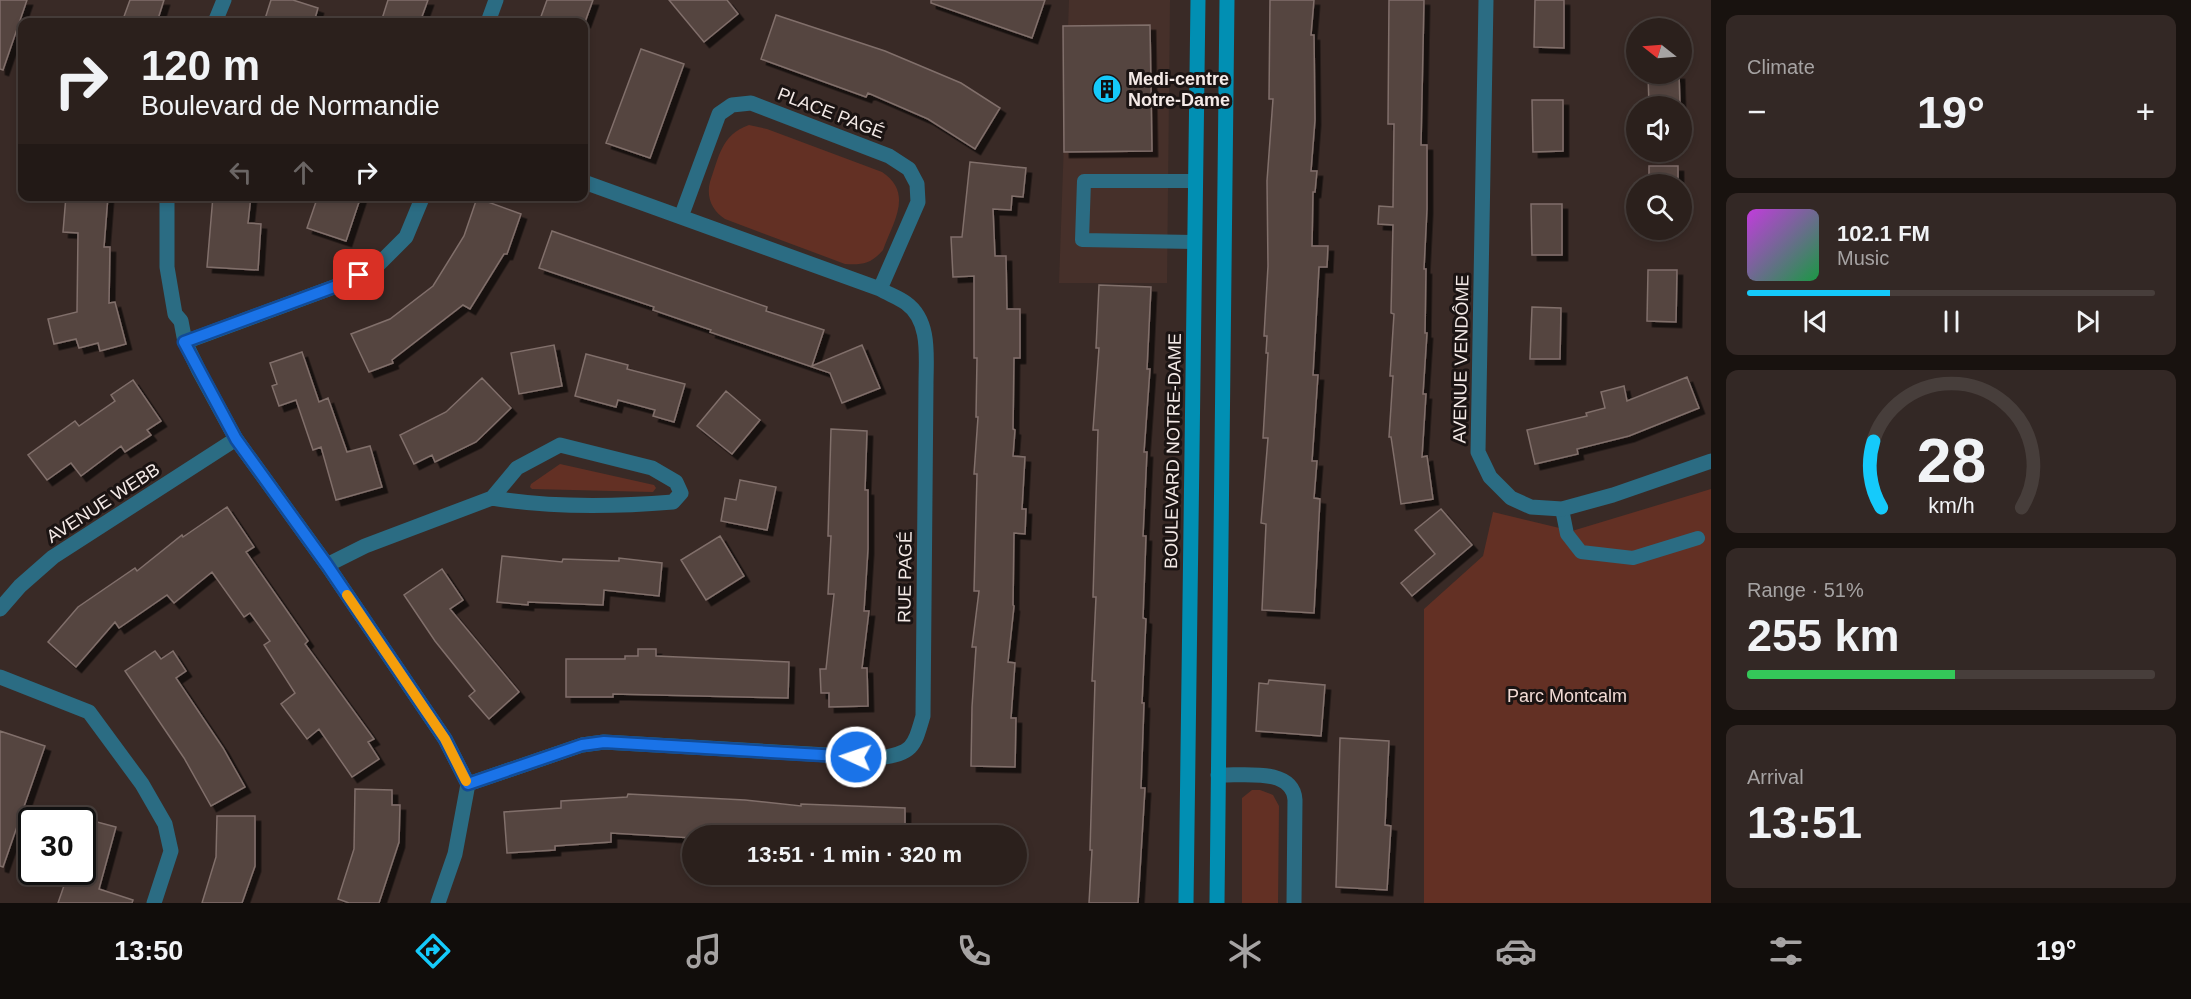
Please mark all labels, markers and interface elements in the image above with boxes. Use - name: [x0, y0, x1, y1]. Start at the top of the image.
- north arrow: [1626, 18, 1692, 84]
- map controls: [1626, 18, 1692, 240]
- icon: right: [42, 42, 120, 120]
- text: 120 m: [141, 42, 260, 89]
- text: Climate: [1747, 56, 1815, 78]
- place label: Medi-centre Notre-Dame: [1128, 69, 1230, 110]
- building icon: Medi-centre Notre-Dame: [1091, 73, 1123, 105]
- street label: PLACE PAGÉ: [775, 83, 887, 143]
- text: 19°: [1917, 87, 1985, 138]
- text: Boulevard de Normandie: [141, 91, 440, 121]
- text: −: [1747, 93, 1766, 130]
- text: +: [2136, 93, 2155, 130]
- button: sound: [1626, 96, 1692, 162]
- icon: left: [224, 156, 257, 189]
- icon: ahead: [287, 156, 320, 189]
- icon: right: [350, 156, 383, 189]
- button: search: [1626, 174, 1692, 240]
- text: 102.1 FM: [1837, 221, 1930, 246]
- text: Music: [1837, 247, 1889, 269]
- pin: [333, 249, 384, 300]
- icon: arrive: [342, 258, 375, 291]
- street label: AVENUE VENDÔME: [1449, 274, 1472, 444]
- icon: previous: [1799, 305, 1832, 338]
- icon: pause: [1935, 305, 1968, 338]
- icon: next: [2071, 305, 2104, 338]
- street label: BOULEVARD NOTRE-DAME: [1161, 333, 1185, 569]
- text: 28: [1916, 427, 1986, 496]
- street label: AVENUE WEBB: [43, 459, 163, 547]
- text: km/h: [1928, 495, 1974, 519]
- street label: RUE PAGÉ: [894, 531, 916, 623]
- text: Range · 51%: [1747, 579, 1864, 601]
- text: 255 km: [1747, 610, 1900, 661]
- park label: Parc Montcalm: [1507, 686, 1627, 706]
- position arrow: [824, 725, 888, 789]
- text: Arrival: [1747, 766, 1804, 788]
- text: 13:51: [1747, 797, 1862, 848]
- speed limit sign: 30: [18, 807, 96, 885]
- text: 13:51 · 1 min · 320 m: [747, 842, 962, 867]
- icon: directions: [412, 930, 454, 972]
- icon: music: [683, 930, 725, 972]
- icon: phone: [953, 930, 995, 972]
- icon: climate: [1224, 930, 1266, 972]
- icon: car: [1495, 930, 1537, 972]
- icon: filters: [1765, 930, 1807, 972]
- text: 13:50: [114, 936, 183, 966]
- text: 19°: [2036, 936, 2077, 966]

